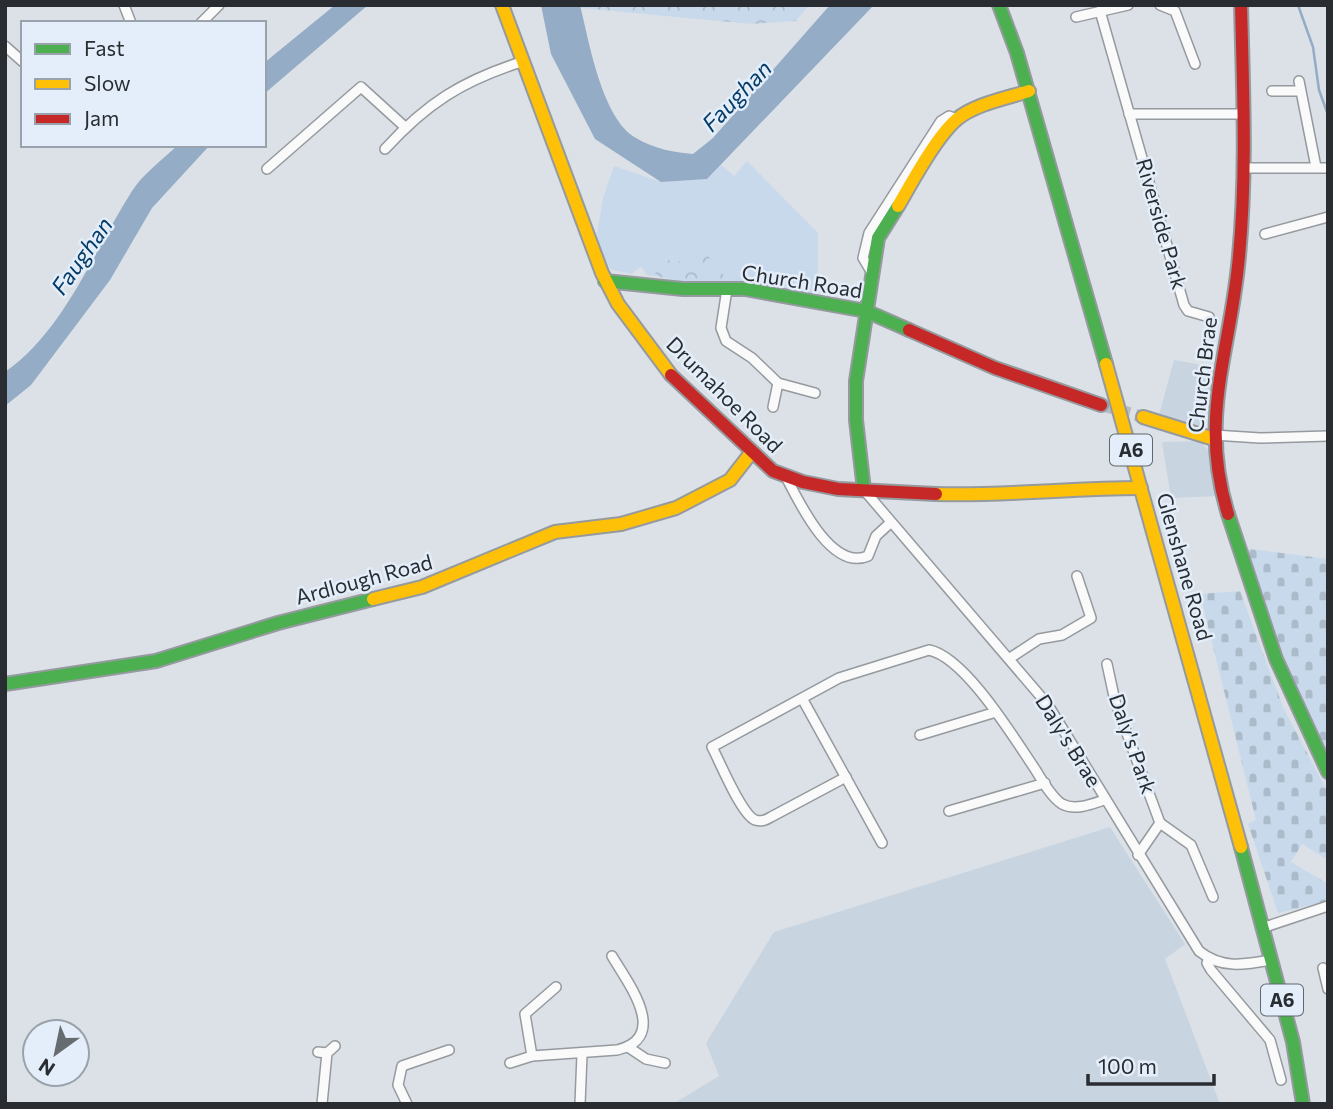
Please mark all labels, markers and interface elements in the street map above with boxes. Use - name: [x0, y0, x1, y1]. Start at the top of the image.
- legend: [21, 21, 266, 147]
- text: Fast: [84, 35, 125, 60]
- water label: Faughan: [695, 54, 777, 137]
- text: Slow: [84, 70, 131, 95]
- text: Jam: [84, 105, 119, 130]
- street label: Riverside Park: [1132, 155, 1193, 292]
- water label: Faughan: [44, 211, 118, 300]
- street label: Church Road: [740, 259, 864, 302]
- street label: Church Brae: [1182, 316, 1221, 434]
- street label: Drumahoe Road: [662, 331, 788, 457]
- road number: A6: [1110, 435, 1152, 466]
- street label: Glenshane Road: [1152, 490, 1218, 643]
- street label: Ardlough Road: [292, 548, 435, 609]
- street label: Daly's Brae: [1031, 689, 1107, 791]
- street label: Daly's Park: [1105, 690, 1162, 797]
- road number: A6: [1261, 984, 1303, 1016]
- north arrow: [21, 1018, 91, 1088]
- scale bar: [1088, 1042, 1214, 1086]
- text: 100 m: [1098, 1053, 1157, 1078]
- text: N: [34, 1054, 59, 1081]

